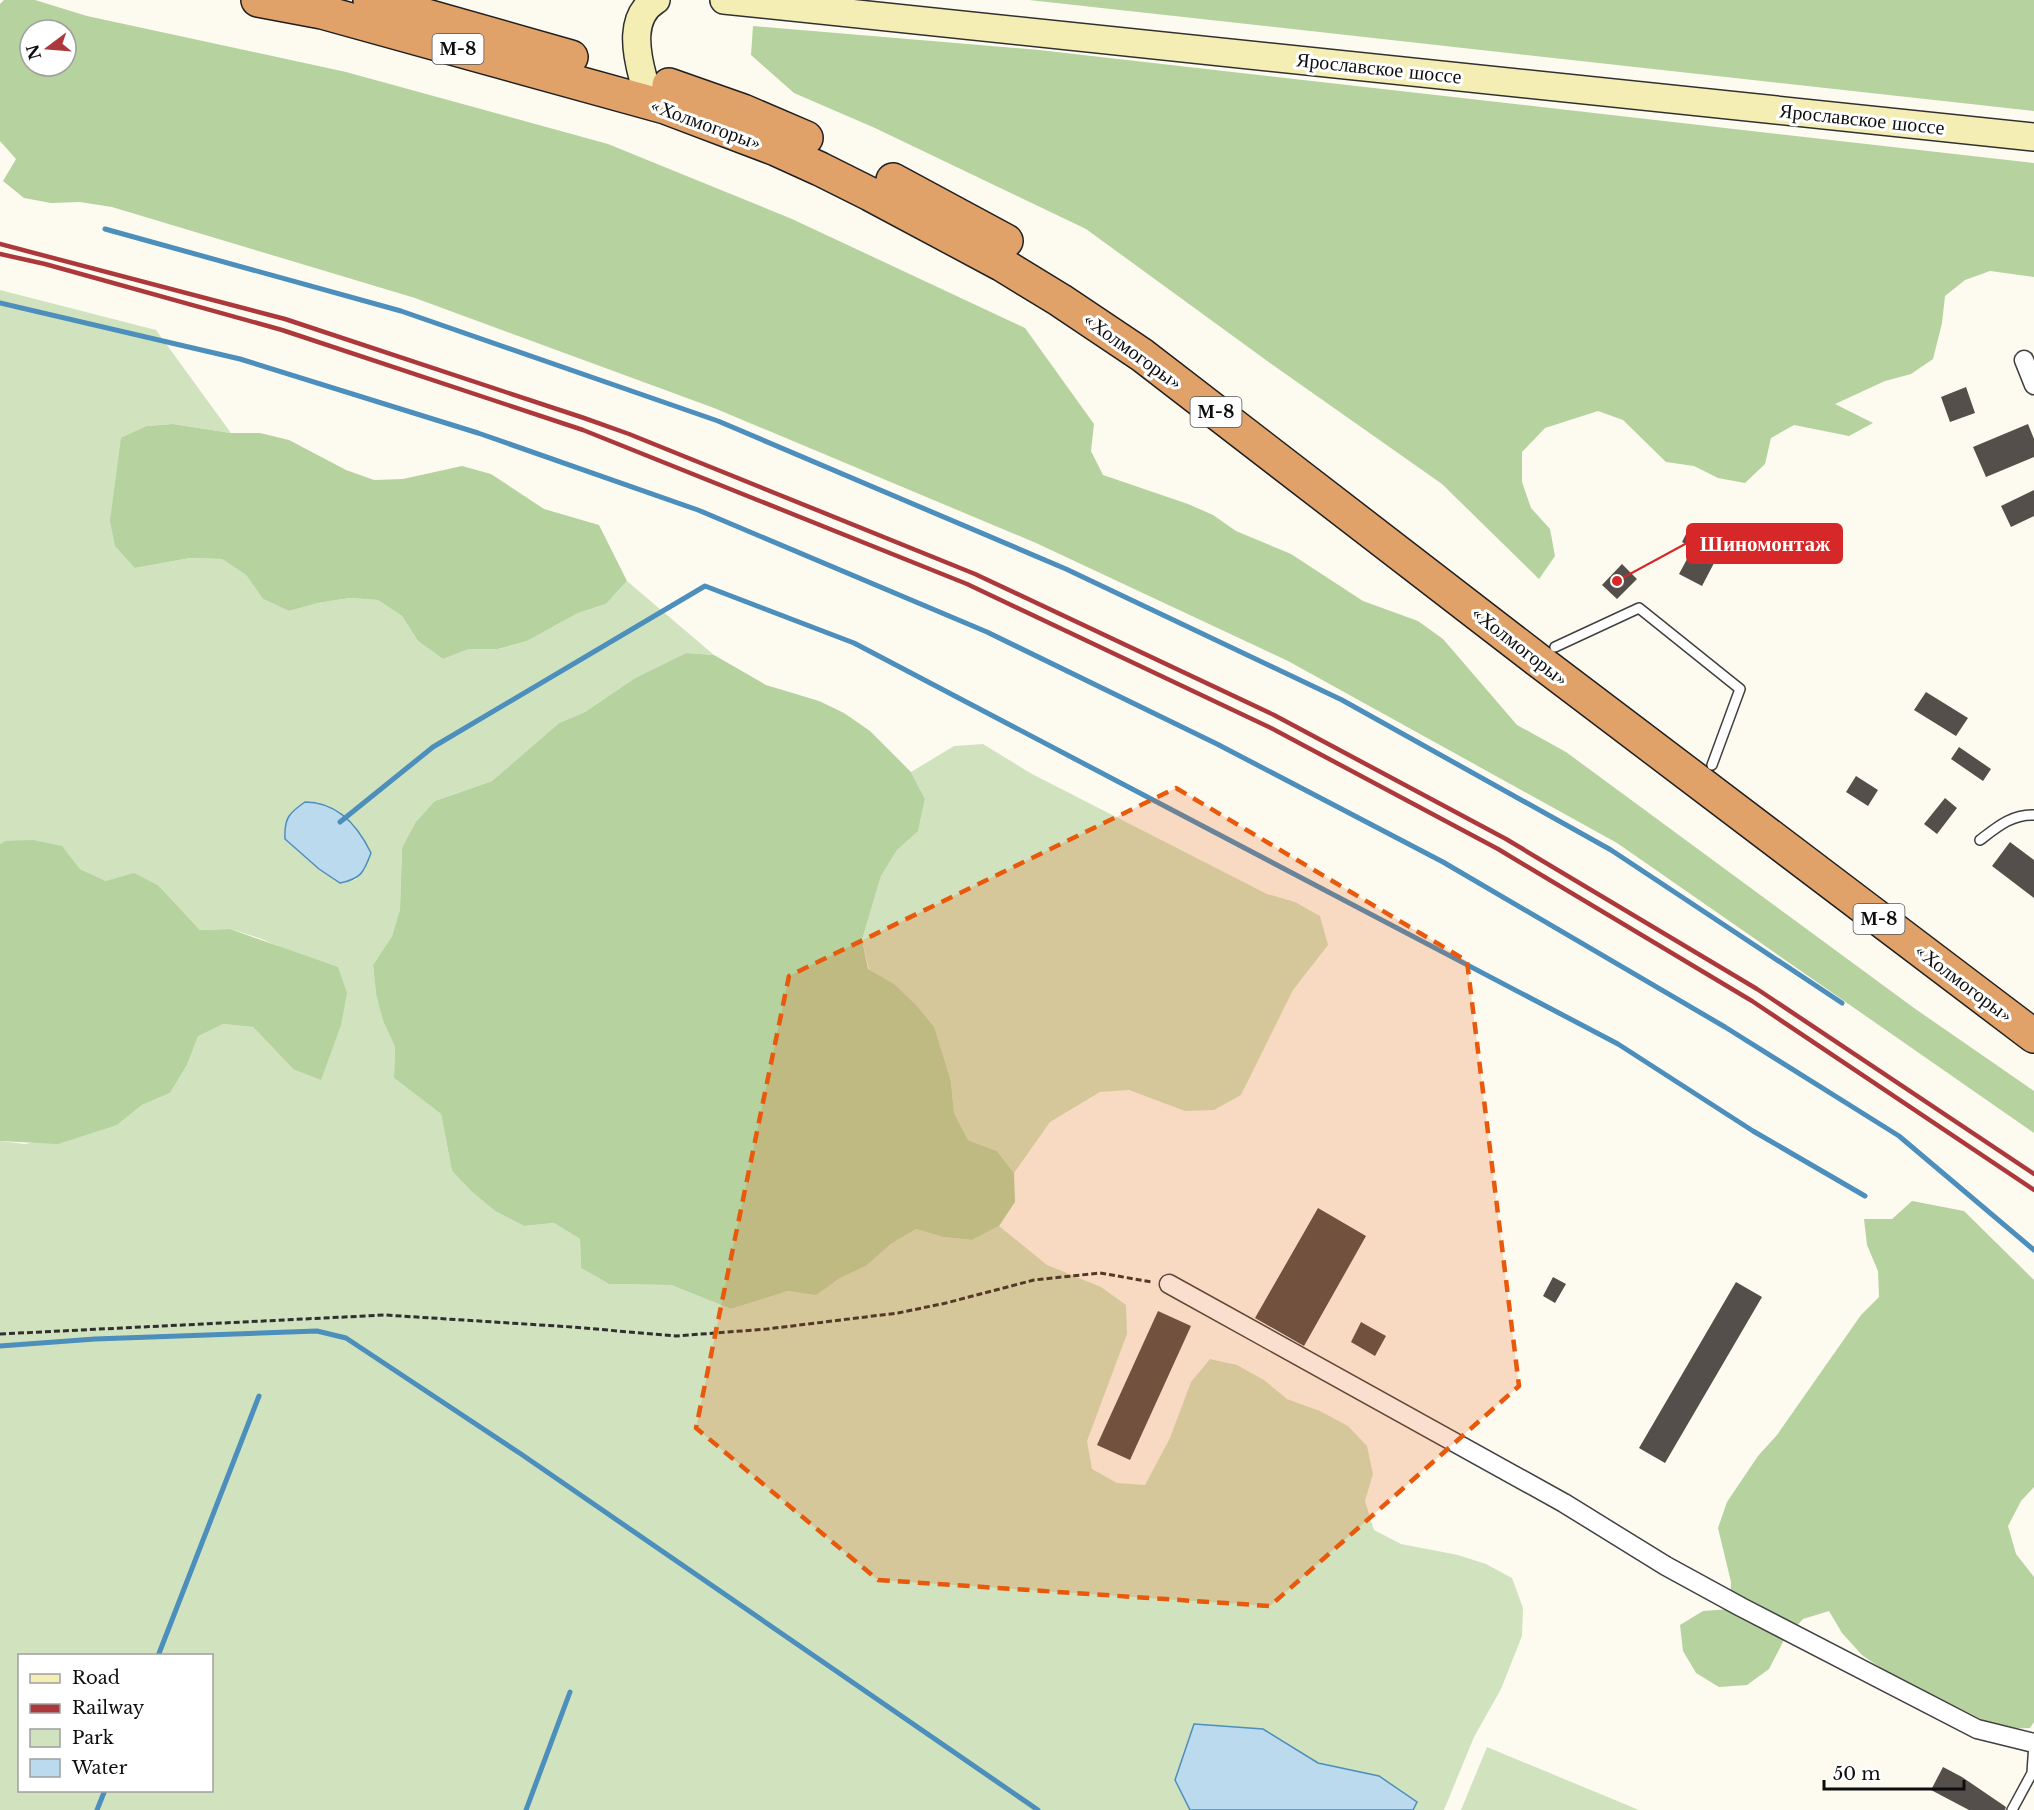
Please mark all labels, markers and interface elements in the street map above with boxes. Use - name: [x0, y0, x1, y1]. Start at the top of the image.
- north arrow: [18, 18, 78, 78]
- road number: М-8: [432, 34, 484, 64]
- text: N: [22, 42, 45, 62]
- street label: Ярославское шоссе: [1295, 47, 1463, 89]
- street label: «Холмогоры»: [647, 93, 765, 155]
- street label: Ярославское шоссе: [1778, 98, 1946, 140]
- street label: «Холмогоры»: [1079, 307, 1187, 395]
- road number: М-8: [1190, 397, 1242, 427]
- callout: Шиномонтаж: [1687, 524, 1842, 563]
- text: Шиномонтаж: [1700, 531, 1831, 557]
- street label: «Холмогоры»: [1467, 601, 1573, 691]
- road number: М-8: [1854, 904, 1904, 934]
- street label: «Холмогоры»: [1910, 938, 2018, 1028]
- legend: [18, 1654, 213, 1792]
- text: Road: [72, 1667, 120, 1689]
- text: Railway: [72, 1697, 145, 1719]
- text: Park: [72, 1727, 114, 1749]
- scale bar: [1824, 1753, 1964, 1791]
- text: Water: [71, 1757, 128, 1779]
- text: 50 m: [1833, 1763, 1881, 1785]

